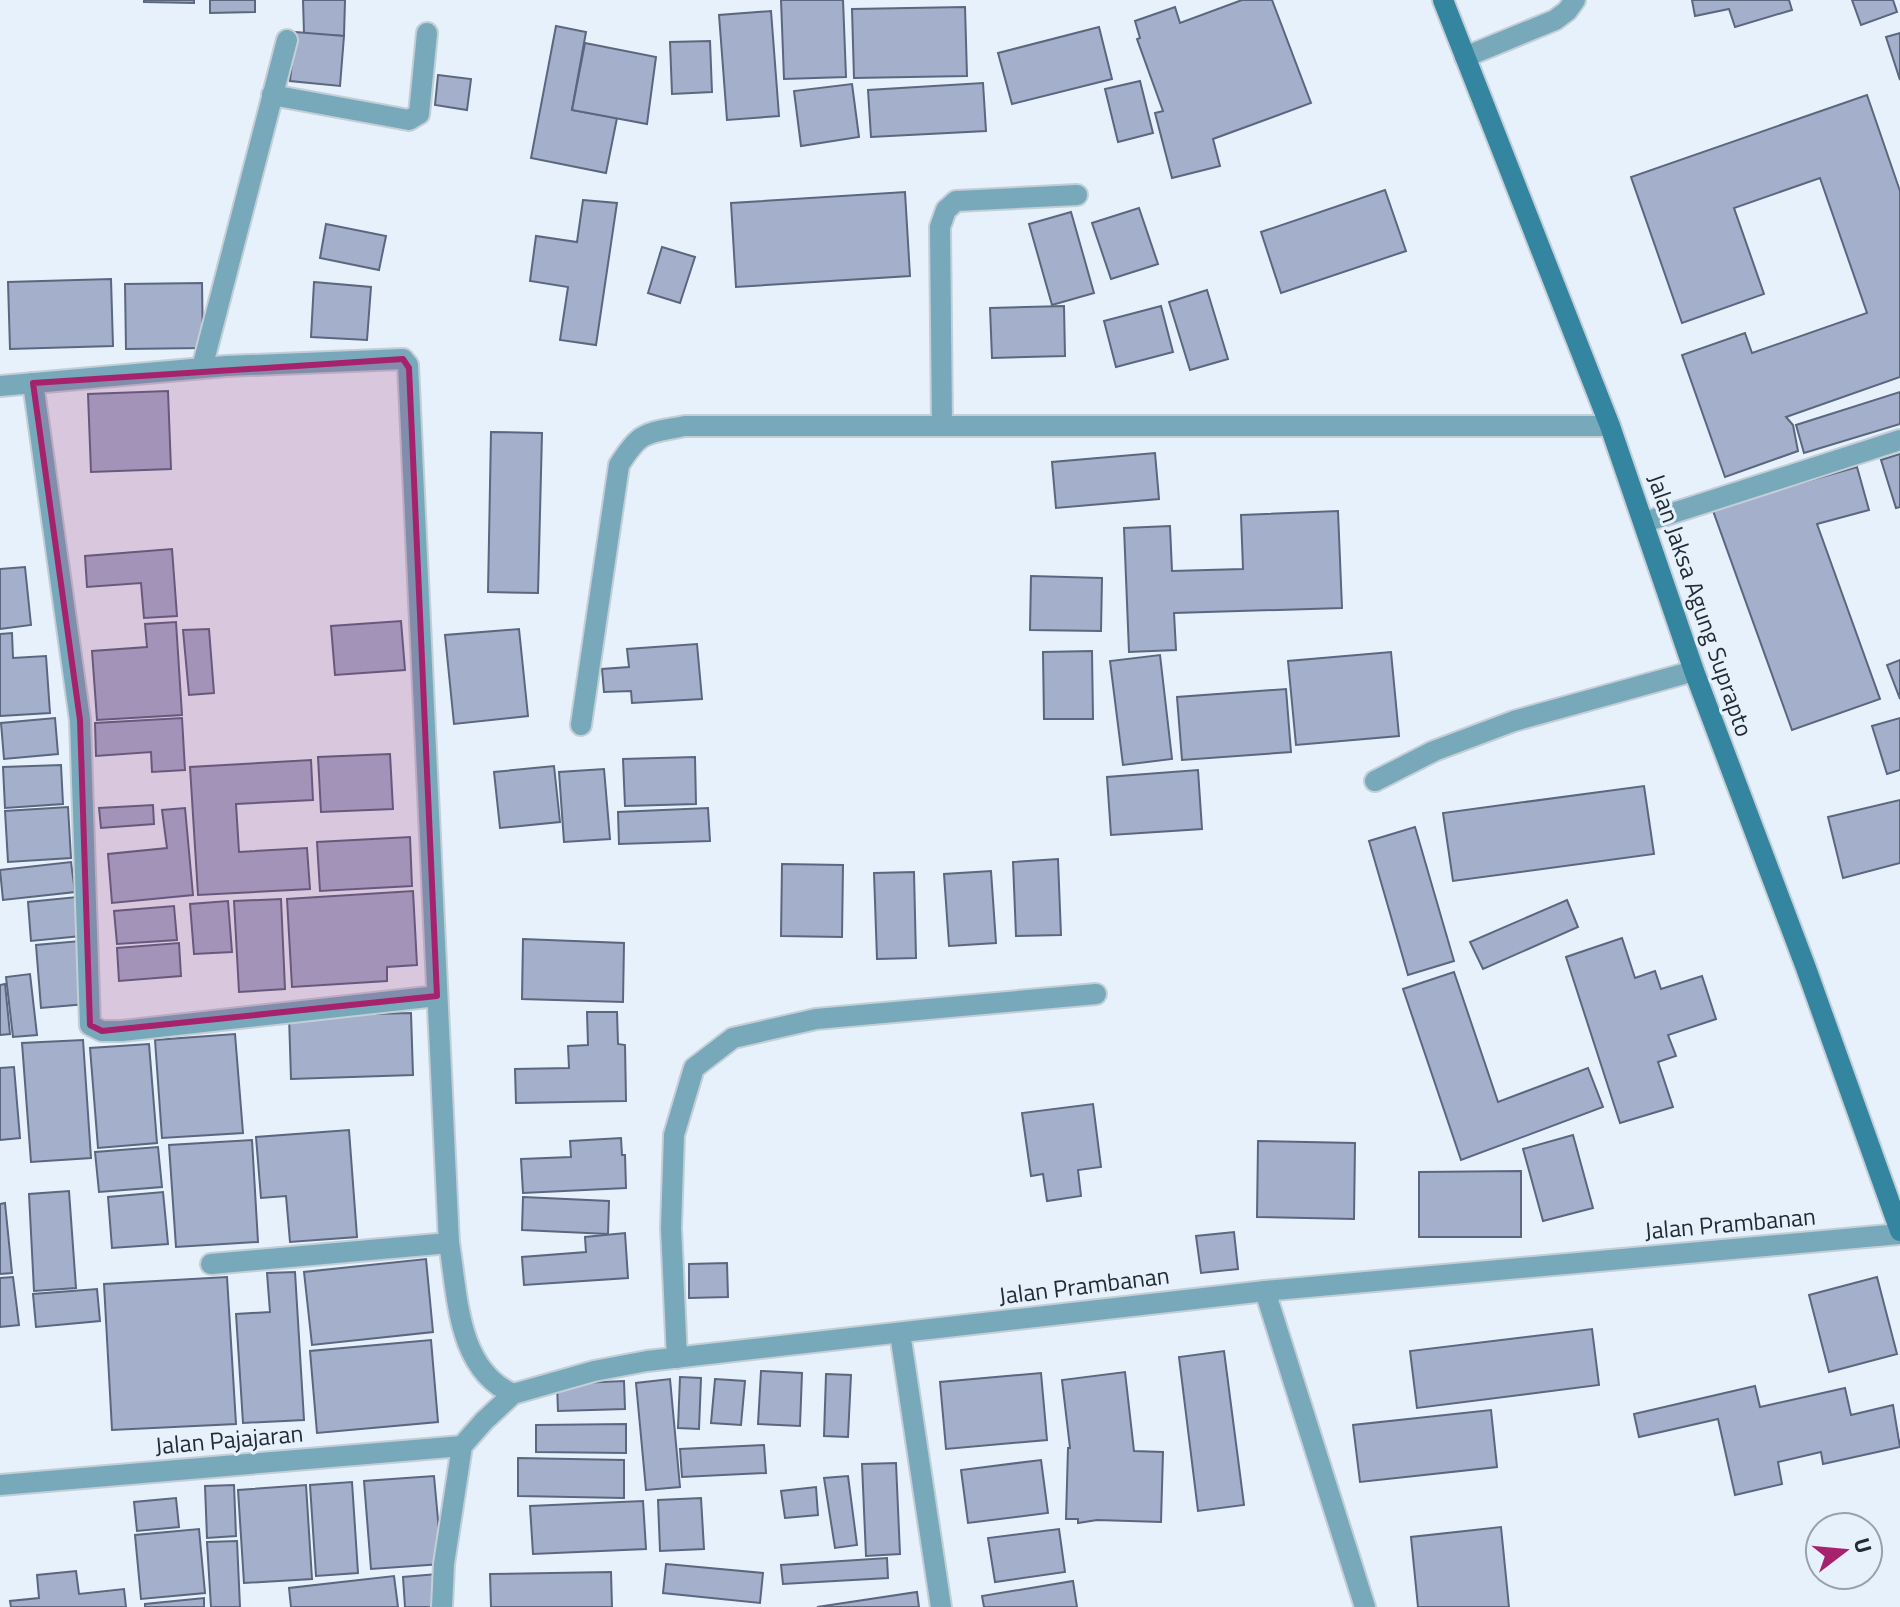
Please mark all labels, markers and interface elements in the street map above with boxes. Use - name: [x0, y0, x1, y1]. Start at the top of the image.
- street label: Jalan Jaksa Agung Suprapto: [1639, 469, 1763, 741]
- street label: Jalan Prambanan: [1643, 1198, 1817, 1248]
- street label: Jalan Prambanan: [997, 1257, 1171, 1313]
- street label: Jalan Pajajaran: [153, 1415, 305, 1463]
- north arrow: [1804, 1511, 1884, 1591]
- text: U: [1845, 1534, 1882, 1557]

